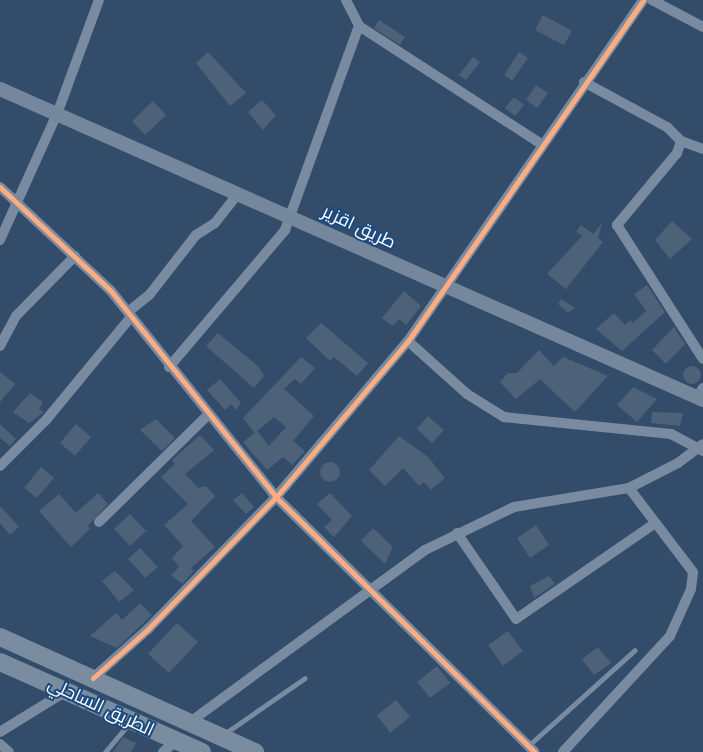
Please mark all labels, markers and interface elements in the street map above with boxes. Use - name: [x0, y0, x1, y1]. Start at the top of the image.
- street label: طريق اقزير: [319, 201, 399, 253]
- street label: الطريق الساحلي: [44, 673, 158, 741]

